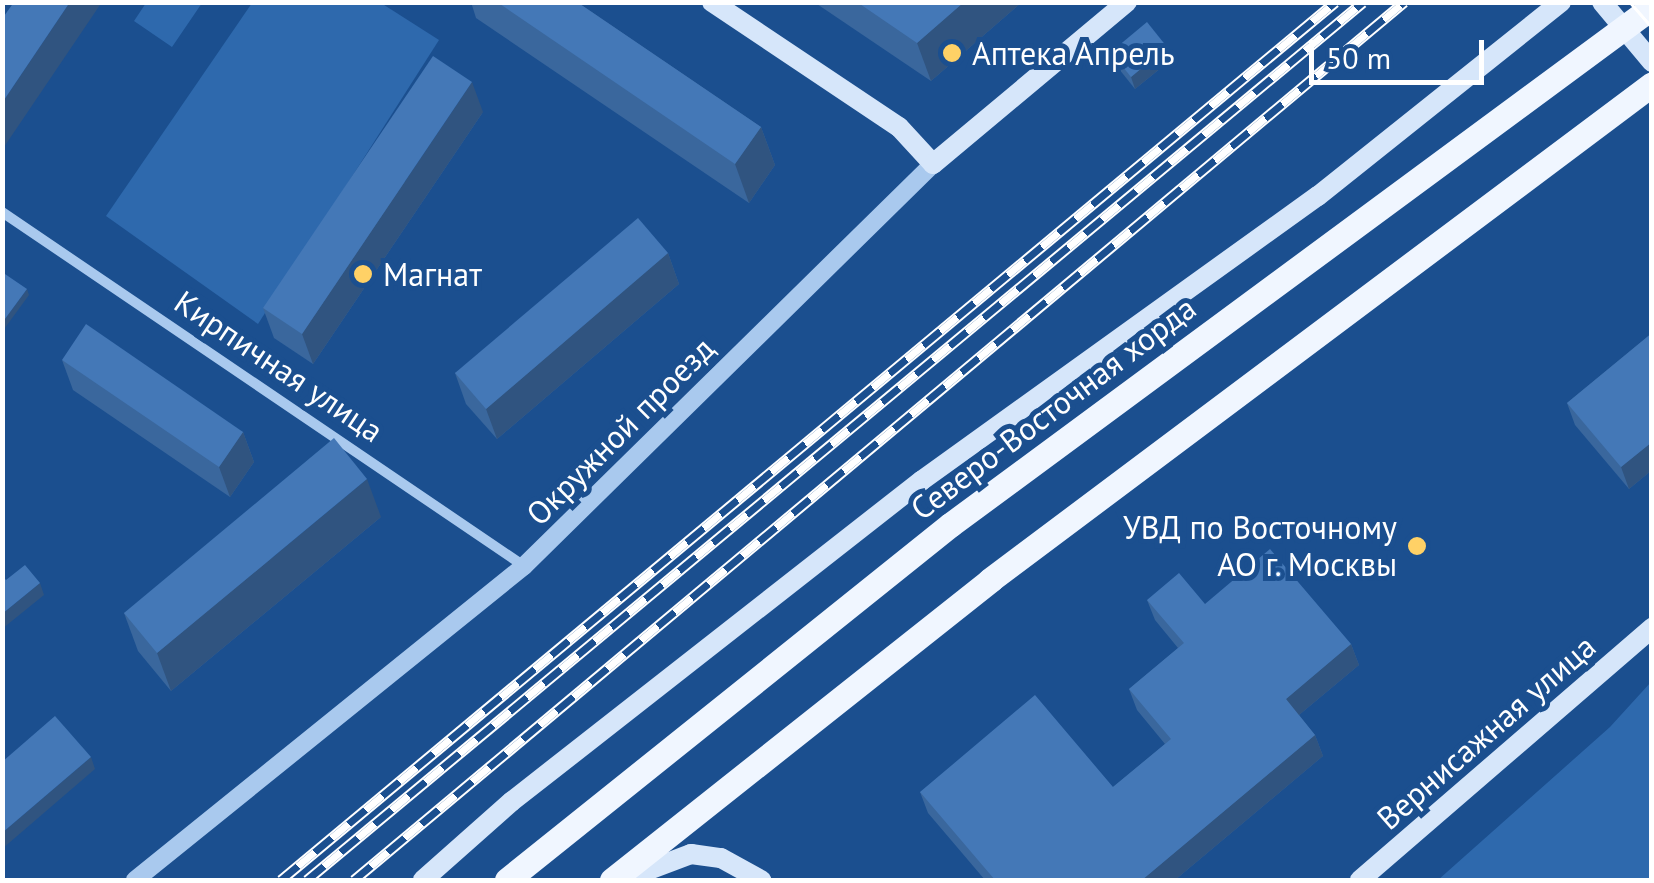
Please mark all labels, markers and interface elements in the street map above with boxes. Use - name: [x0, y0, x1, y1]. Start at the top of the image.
- scale bar: [1314, 20, 1489, 82]
- place label: Аптека Апрель: [972, 34, 1176, 72]
- text: 50 m: [1326, 38, 1391, 77]
- marker: Аптека Апрель: [941, 42, 963, 64]
- place label: Магнат: [383, 255, 482, 293]
- marker: Магнат: [352, 263, 374, 285]
- street label: Кирпичная улица: [168, 282, 390, 450]
- street label: Северо-Восточная хорда: [903, 288, 1203, 528]
- street label: Окружной проезд: [518, 329, 722, 533]
- place label: УВД по Восточному АО г. Москвы: [1123, 509, 1397, 584]
- marker: УВД по Восточному АО г. Москвы: [1406, 535, 1428, 557]
- street label: Вернисажная улица: [1369, 627, 1603, 837]

